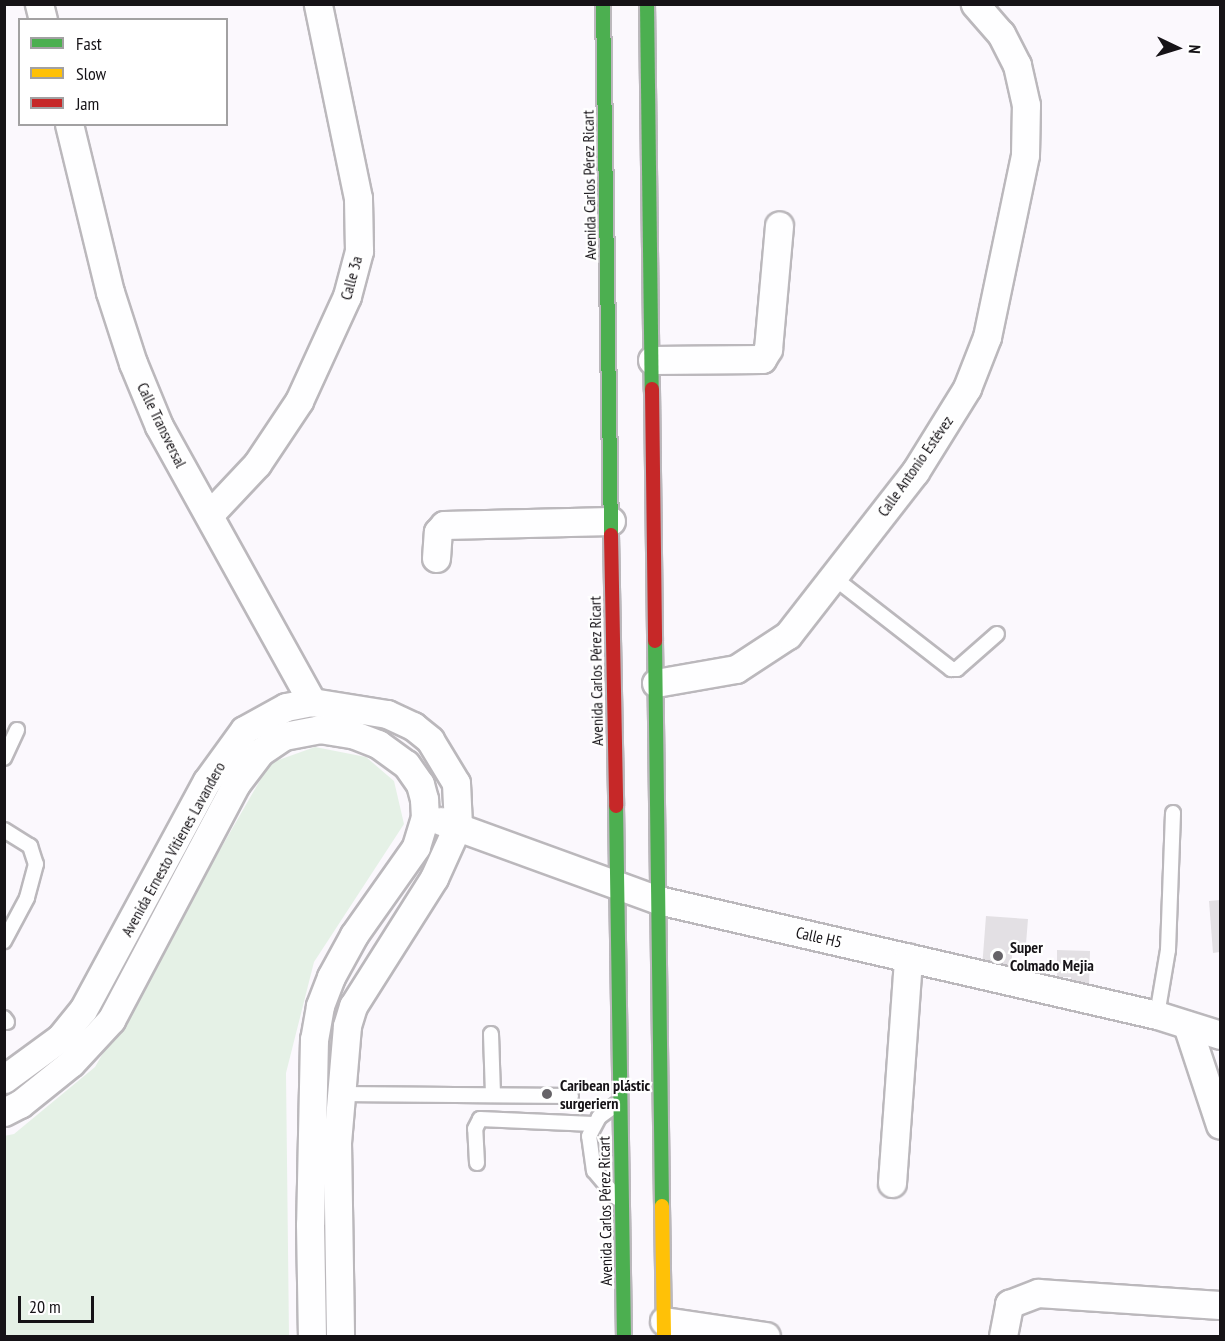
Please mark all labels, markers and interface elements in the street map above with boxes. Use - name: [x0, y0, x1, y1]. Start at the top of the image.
- legend: [18, 18, 228, 126]
- north arrow: [1147, 18, 1207, 78]
- text: Fast: [76, 32, 102, 55]
- text: N: [1185, 44, 1205, 54]
- text: Slow: [76, 62, 106, 85]
- text: Jam: [76, 92, 99, 115]
- street label: Avenida Carlos Pérez Ricart: [578, 110, 600, 260]
- street label: Calle 3a: [336, 254, 366, 302]
- street label: Calle Transversal: [133, 379, 191, 471]
- street label: Calle Antonio Estévez: [873, 412, 957, 520]
- street label: Avenida Carlos Pérez Ricart: [585, 596, 607, 746]
- street label: Avenida Ernesto Vitienes Lavandero: [117, 758, 229, 940]
- street label: Calle H5: [794, 922, 844, 952]
- place label: Super Colmado Mejia: [1010, 937, 1094, 975]
- marker: Super Colmado Mejia: [991, 949, 1005, 963]
- place label: Caribean plástic surgeriern: [560, 1075, 650, 1113]
- marker: Caribean plástic surgeriern: [538, 1085, 556, 1103]
- street label: Avenida Carlos Pérez Ricart: [594, 1136, 616, 1286]
- scale bar: [21, 1284, 98, 1322]
- text: 20 m: [29, 1295, 61, 1318]

